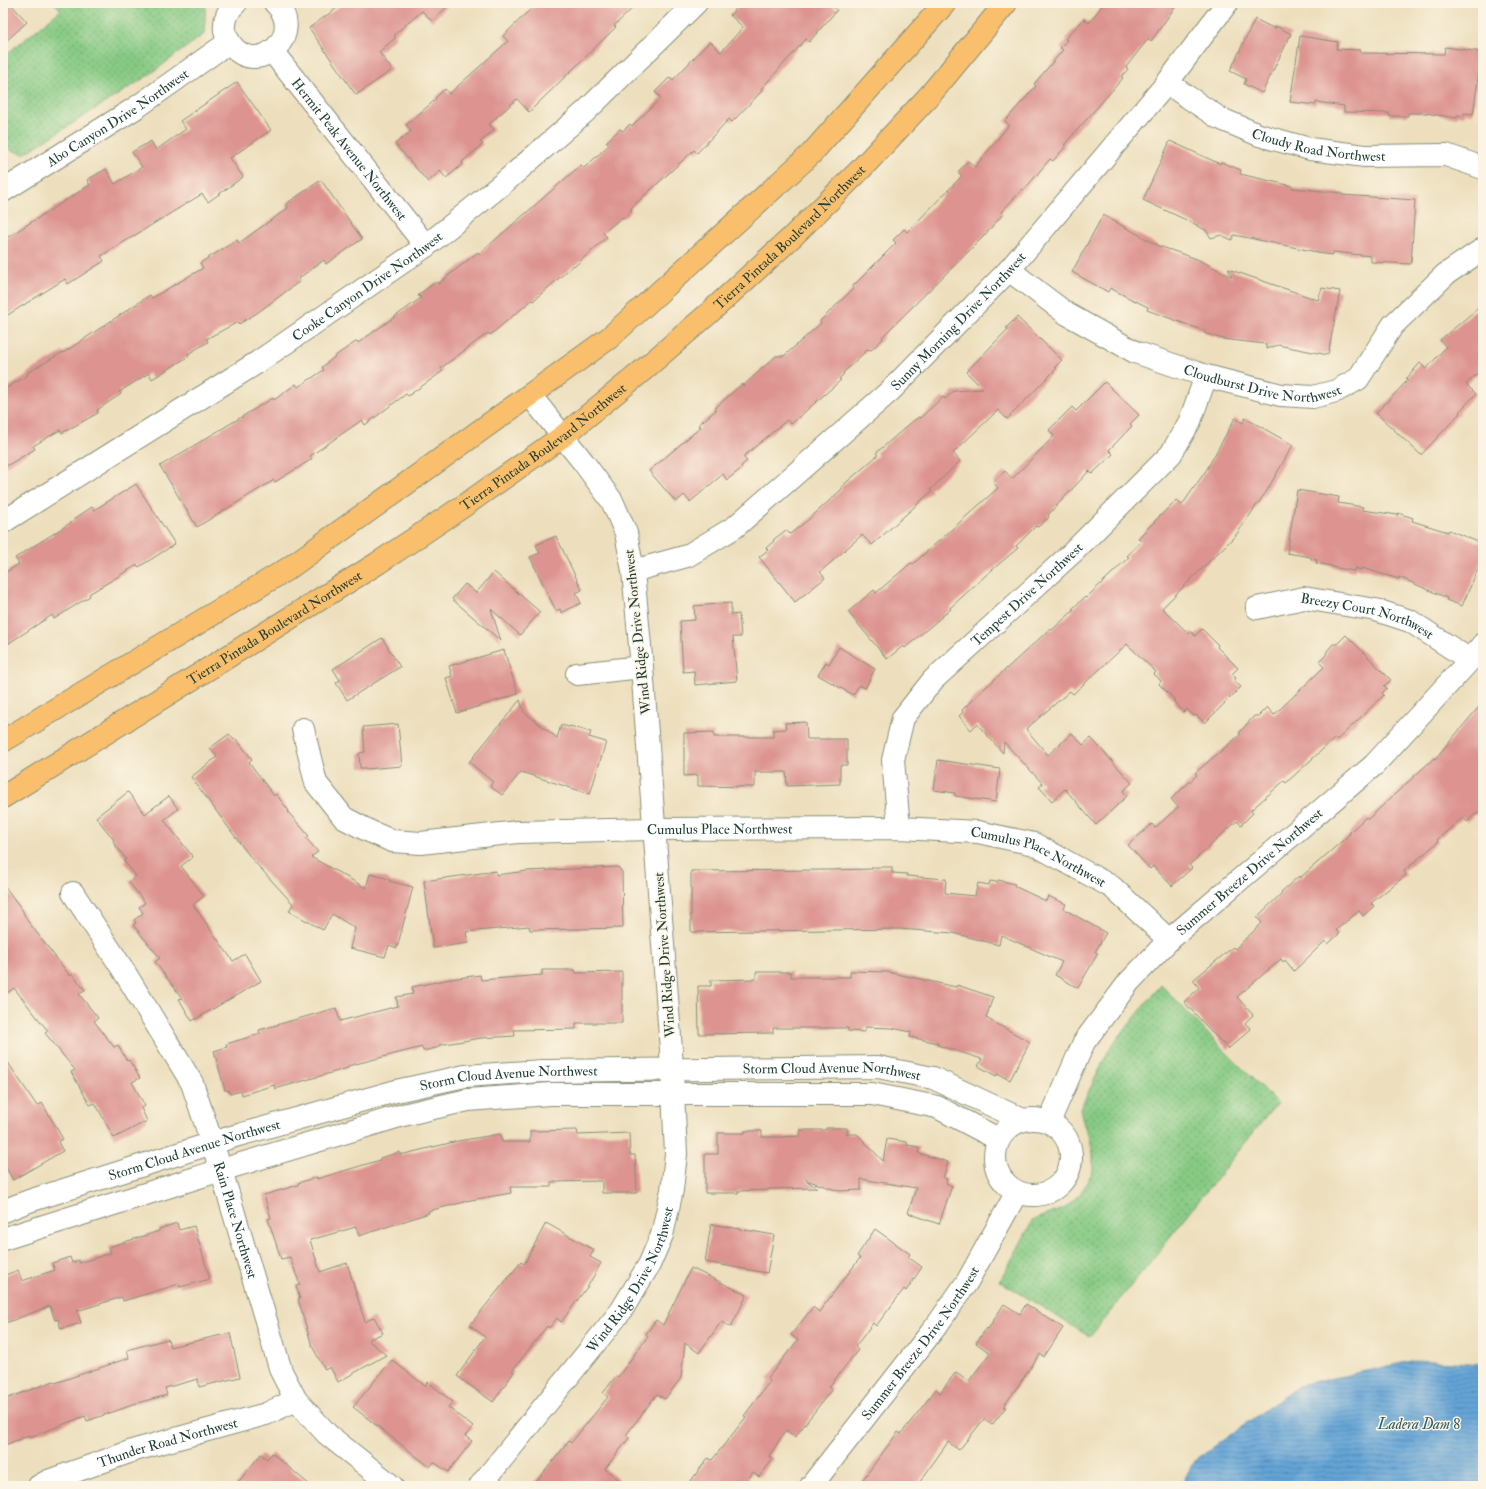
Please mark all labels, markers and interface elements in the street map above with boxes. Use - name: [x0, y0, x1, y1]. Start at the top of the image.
- street label: Abo Canyon Drive Northwest: [43, 65, 192, 171]
- street label: Hermit Peak Avenue Northwest: [288, 75, 411, 224]
- street label: Cloudy Road Northwest: [1249, 125, 1386, 165]
- street label: Tierra Pintada Boulevard Northwest: [710, 161, 870, 313]
- street label: Cooke Canyon Drive Northwest: [289, 228, 447, 345]
- street label: Sunny Morning Drive Northwest: [887, 248, 1030, 394]
- street label: Cloudburst Drive Northwest: [1181, 361, 1345, 406]
- street label: Tierra Pintada Boulevard Northwest: [457, 379, 630, 515]
- street label: Tempest Drive Northwest: [968, 539, 1087, 650]
- street label: Wind Ridge Drive Northwest: [620, 548, 655, 716]
- street label: Tierra Pintada Boulevard Northwest: [184, 567, 366, 689]
- street label: Breezy Court Northwest: [1299, 590, 1437, 643]
- street label: Summer Breeze Drive Northwest: [1173, 804, 1327, 939]
- street label: Cumulus Place Northwest: [647, 820, 793, 838]
- street label: Cumulus Place Northwest: [970, 824, 1109, 891]
- street label: Wind Ridge Drive Northwest: [650, 871, 679, 1039]
- street label: Storm Cloud Avenue Northwest: [743, 1059, 923, 1084]
- street label: Storm Cloud Avenue Northwest: [418, 1062, 598, 1095]
- street label: Storm Cloud Avenue Northwest: [106, 1116, 283, 1184]
- street label: Rain Place Northwest: [210, 1159, 261, 1281]
- street label: Wind Ridge Drive Northwest: [582, 1205, 677, 1357]
- street label: Summer Breeze Drive Northwest: [858, 1263, 983, 1423]
- street label: Thunder Road Northwest: [95, 1414, 240, 1472]
- water label: Ladera Dam 8: [1377, 1415, 1460, 1434]

